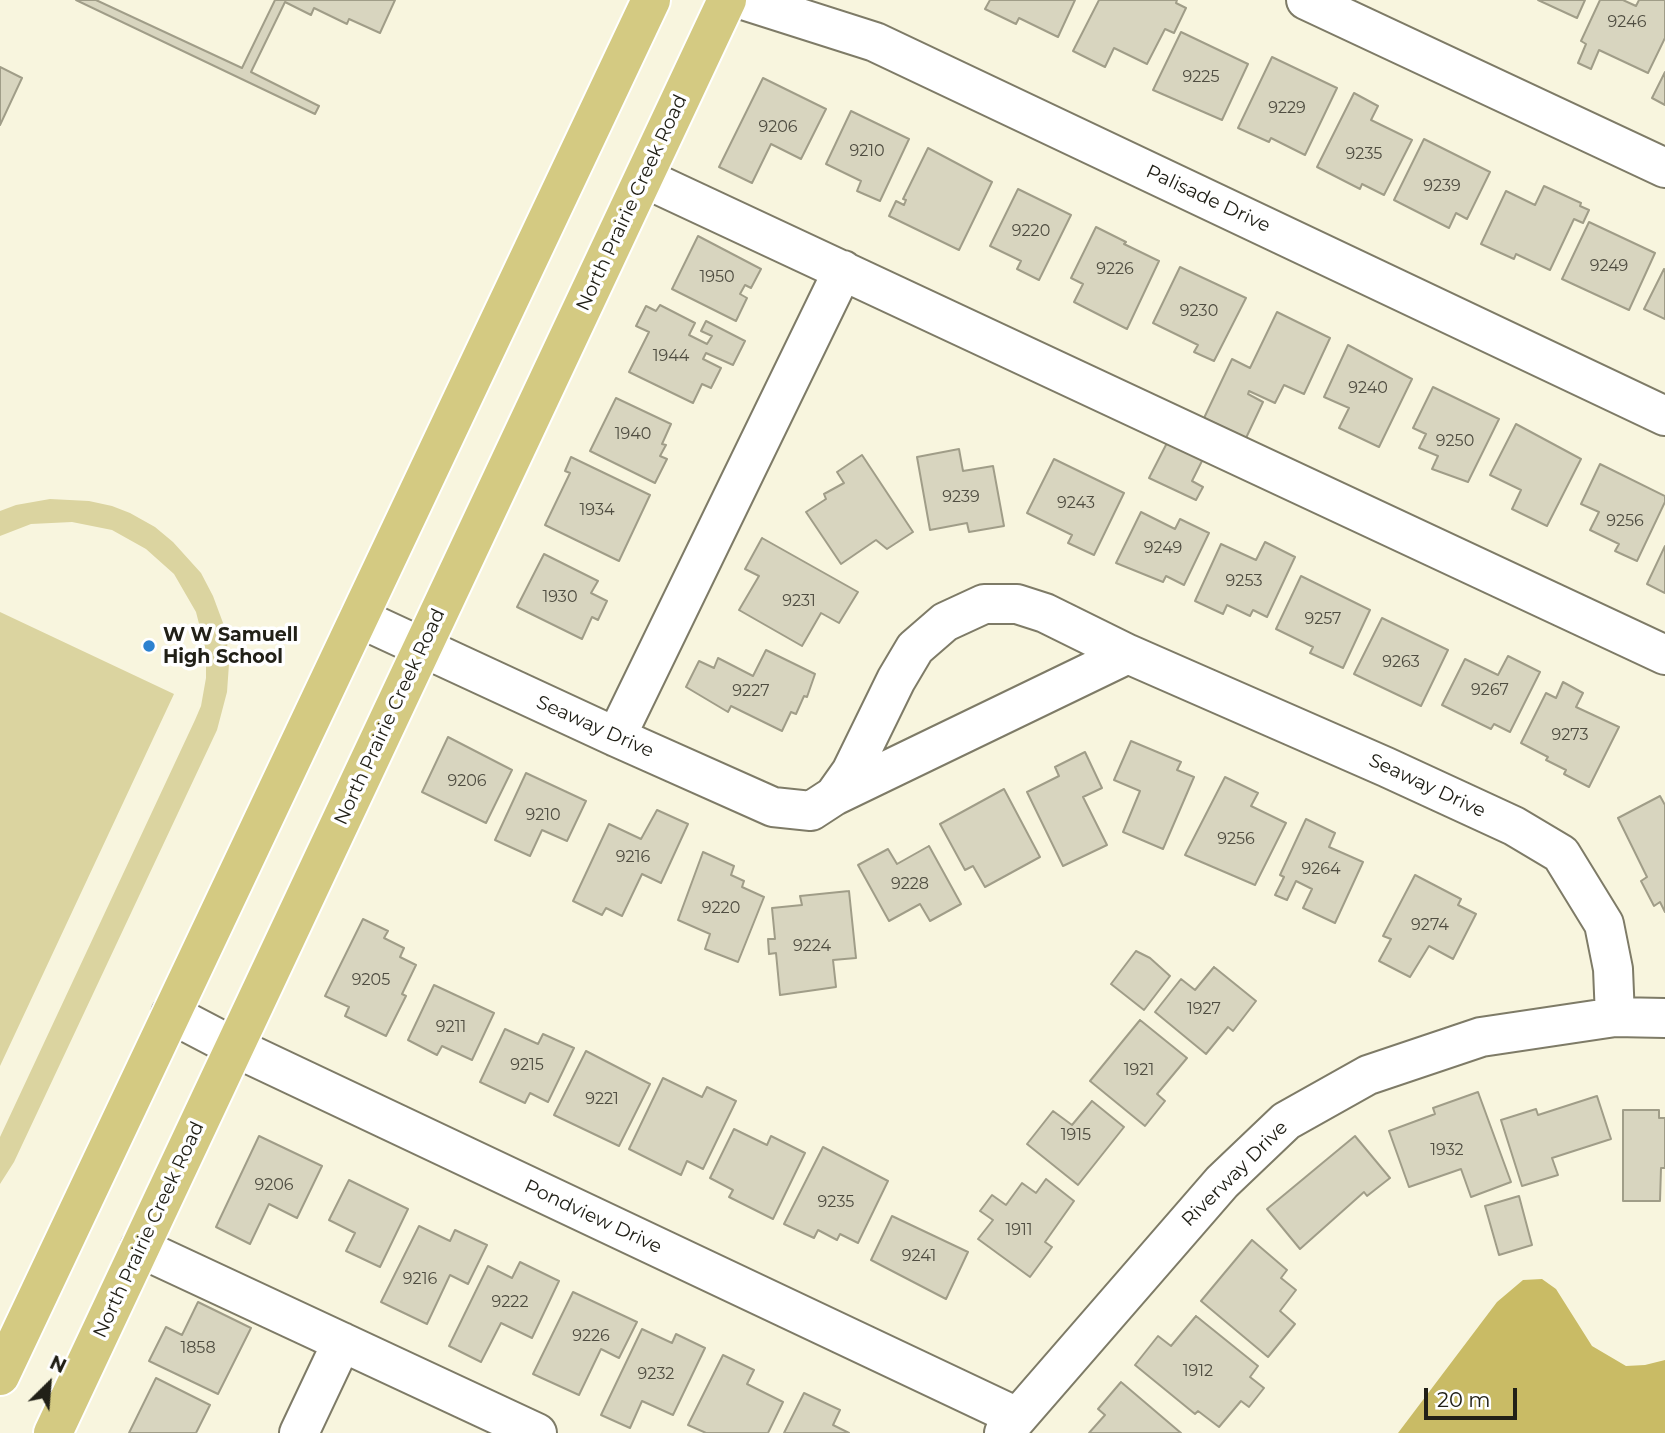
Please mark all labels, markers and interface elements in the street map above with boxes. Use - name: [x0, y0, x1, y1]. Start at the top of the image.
- house number: 9246: [1608, 12, 1646, 32]
- house number: 9225: [1183, 67, 1219, 87]
- street label: North Prairie Creek Road: [572, 91, 692, 315]
- house number: 9229: [1268, 98, 1306, 118]
- house number: 9206: [758, 117, 798, 137]
- house number: 9210: [849, 141, 885, 161]
- house number: 9235: [1346, 144, 1382, 164]
- street label: Palisade Drive: [1142, 160, 1274, 238]
- house number: 9239: [1423, 176, 1461, 196]
- house number: 9220: [1012, 221, 1050, 241]
- house number: 9249: [1590, 256, 1628, 276]
- house number: 9226: [1096, 259, 1134, 279]
- house number: 1950: [699, 267, 735, 287]
- house number: 9230: [1180, 301, 1218, 321]
- house number: 1944: [653, 346, 689, 366]
- house number: 9240: [1348, 378, 1388, 398]
- house number: 1940: [615, 424, 651, 444]
- house number: 9250: [1436, 431, 1474, 451]
- house number: 9239: [942, 487, 980, 507]
- house number: 9243: [1057, 493, 1095, 513]
- house number: 1934: [580, 500, 614, 520]
- house number: 9256: [1606, 511, 1644, 531]
- house number: 9249: [1144, 538, 1182, 558]
- house number: 9253: [1226, 571, 1262, 591]
- house number: 1930: [543, 587, 577, 607]
- house number: 9231: [782, 591, 816, 611]
- street label: North Prairie Creek Road: [330, 605, 450, 829]
- house number: 9257: [1304, 609, 1342, 629]
- place label: W W Samuell High School: [163, 624, 298, 668]
- marker: W W Samuell High School: [141, 638, 157, 654]
- house number: 9263: [1382, 652, 1420, 672]
- house number: 9267: [1471, 680, 1509, 700]
- house number: 9227: [732, 681, 770, 701]
- street label: Seaway Drive: [533, 691, 657, 763]
- house number: 9273: [1551, 725, 1589, 745]
- street label: Seaway Drive: [1365, 749, 1489, 823]
- house number: 9206: [447, 771, 487, 791]
- house number: 9210: [525, 805, 561, 825]
- house number: 9256: [1217, 829, 1255, 849]
- house number: 9216: [616, 847, 650, 867]
- house number: 9264: [1301, 859, 1341, 879]
- house number: 9228: [891, 874, 929, 894]
- house number: 9220: [702, 898, 740, 918]
- house number: 9274: [1411, 915, 1449, 935]
- house number: 9224: [793, 936, 831, 956]
- house number: 9205: [352, 970, 390, 990]
- house number: 1927: [1187, 999, 1221, 1019]
- house number: 9211: [436, 1017, 466, 1037]
- house number: 9215: [510, 1055, 544, 1075]
- house number: 1921: [1124, 1060, 1154, 1080]
- house number: 9221: [585, 1089, 619, 1109]
- street label: Riverway Drive: [1177, 1116, 1293, 1232]
- street label: North Prairie Creek Road: [89, 1118, 209, 1342]
- house number: 1915: [1061, 1125, 1091, 1145]
- house number: 1932: [1430, 1140, 1464, 1160]
- house number: 9206: [254, 1175, 294, 1195]
- street label: Pondview Drive: [521, 1175, 665, 1259]
- house number: 9235: [818, 1192, 854, 1212]
- house number: 1911: [1005, 1220, 1033, 1240]
- house number: 9241: [902, 1246, 936, 1266]
- house number: 9216: [403, 1269, 437, 1289]
- house number: 9222: [491, 1292, 529, 1312]
- house number: 9226: [572, 1326, 610, 1346]
- house number: 1858: [180, 1338, 216, 1358]
- north arrow: [14, 1349, 84, 1419]
- text: N: [46, 1351, 70, 1378]
- house number: 1912: [1183, 1361, 1213, 1381]
- house number: 9232: [638, 1364, 674, 1384]
- scale bar: [1427, 1374, 1520, 1418]
- text: 20 m: [1437, 1387, 1491, 1412]

